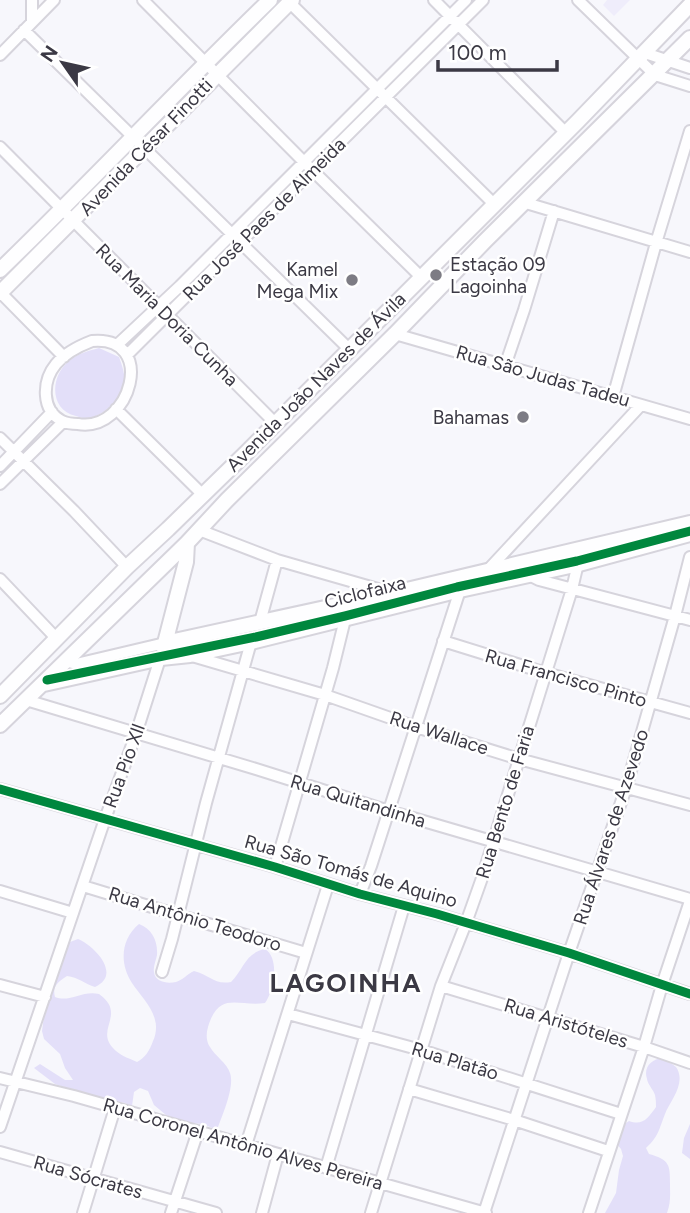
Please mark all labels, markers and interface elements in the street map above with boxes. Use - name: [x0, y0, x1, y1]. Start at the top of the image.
- north arrow: [28, 28, 98, 98]
- scale bar: [438, 28, 557, 72]
- text: 100 m: [448, 40, 507, 65]
- text: N: [36, 41, 63, 66]
- street label: Avenida César Finotti: [74, 74, 218, 220]
- street label: Rua José Paes de Almeida: [178, 133, 350, 305]
- street label: Rua Maria Doria Cunha: [91, 239, 243, 391]
- place label: Estação 09 Lagoinha: [450, 253, 546, 298]
- place label: Kamel Mega Mix: [257, 258, 338, 303]
- marker: Estação 09 Lagoinha: [428, 267, 444, 283]
- marker: Kamel Mega Mix: [344, 272, 360, 288]
- street label: Avenida João Naves de Ávila: [222, 288, 410, 476]
- street label: Rua São Judas Tadeu: [453, 340, 633, 412]
- place label: Bahamas: [433, 406, 509, 429]
- marker: Bahamas: [515, 409, 531, 425]
- street label: Ciclofaixa: [322, 571, 408, 613]
- street label: Rua Francisco Pinto: [482, 644, 650, 712]
- street label: Rua Wallace: [387, 706, 491, 760]
- street label: Rua Pio Xll: [98, 721, 150, 811]
- street label: Rua Bento de Faria: [471, 723, 539, 881]
- street label: Rua Álvares de Azevedo: [568, 726, 654, 928]
- street label: Rua Quitandinha: [287, 769, 429, 833]
- street label: Rua São Tomás de Aquino: [242, 830, 460, 912]
- street label: Rua Antônio Teodoro: [106, 882, 284, 956]
- district label: LAGOINHA: [270, 967, 423, 999]
- street label: Rua Aristóteles: [501, 993, 631, 1053]
- street label: Rua Platão: [409, 1037, 501, 1085]
- street label: Rua Coronel Antônio Alves Pereira: [100, 1093, 386, 1195]
- street label: Rua Sócrates: [31, 1150, 145, 1204]

